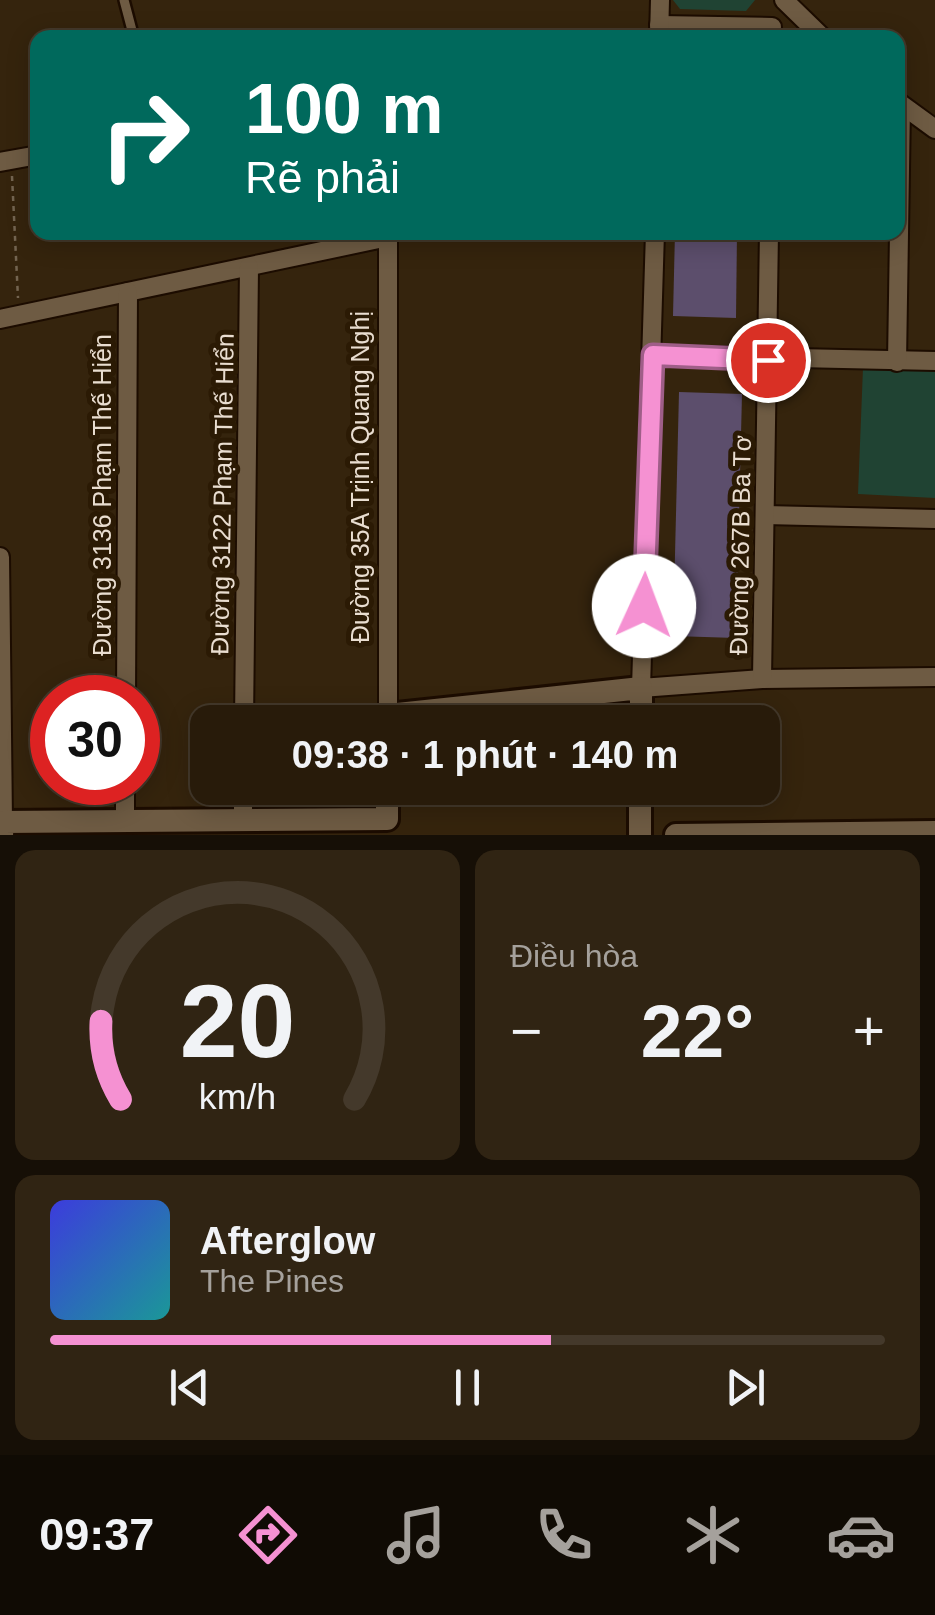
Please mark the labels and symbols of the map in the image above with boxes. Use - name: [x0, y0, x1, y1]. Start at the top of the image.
- street label: Đường 35A Trịnh Quang Nghị: [346, 311, 374, 643]
- pin: [726, 318, 811, 403]
- street label: Đường 3122 Phạm Thế Hiển: [205, 333, 239, 655]
- street label: Đường 3136 Phạm Thế Hiển: [88, 334, 116, 656]
- street label: Đường 267B Ba Tơ: [724, 435, 756, 655]
- position arrow: [592, 554, 696, 658]
- speed limit sign: 30: [30, 675, 160, 805]

